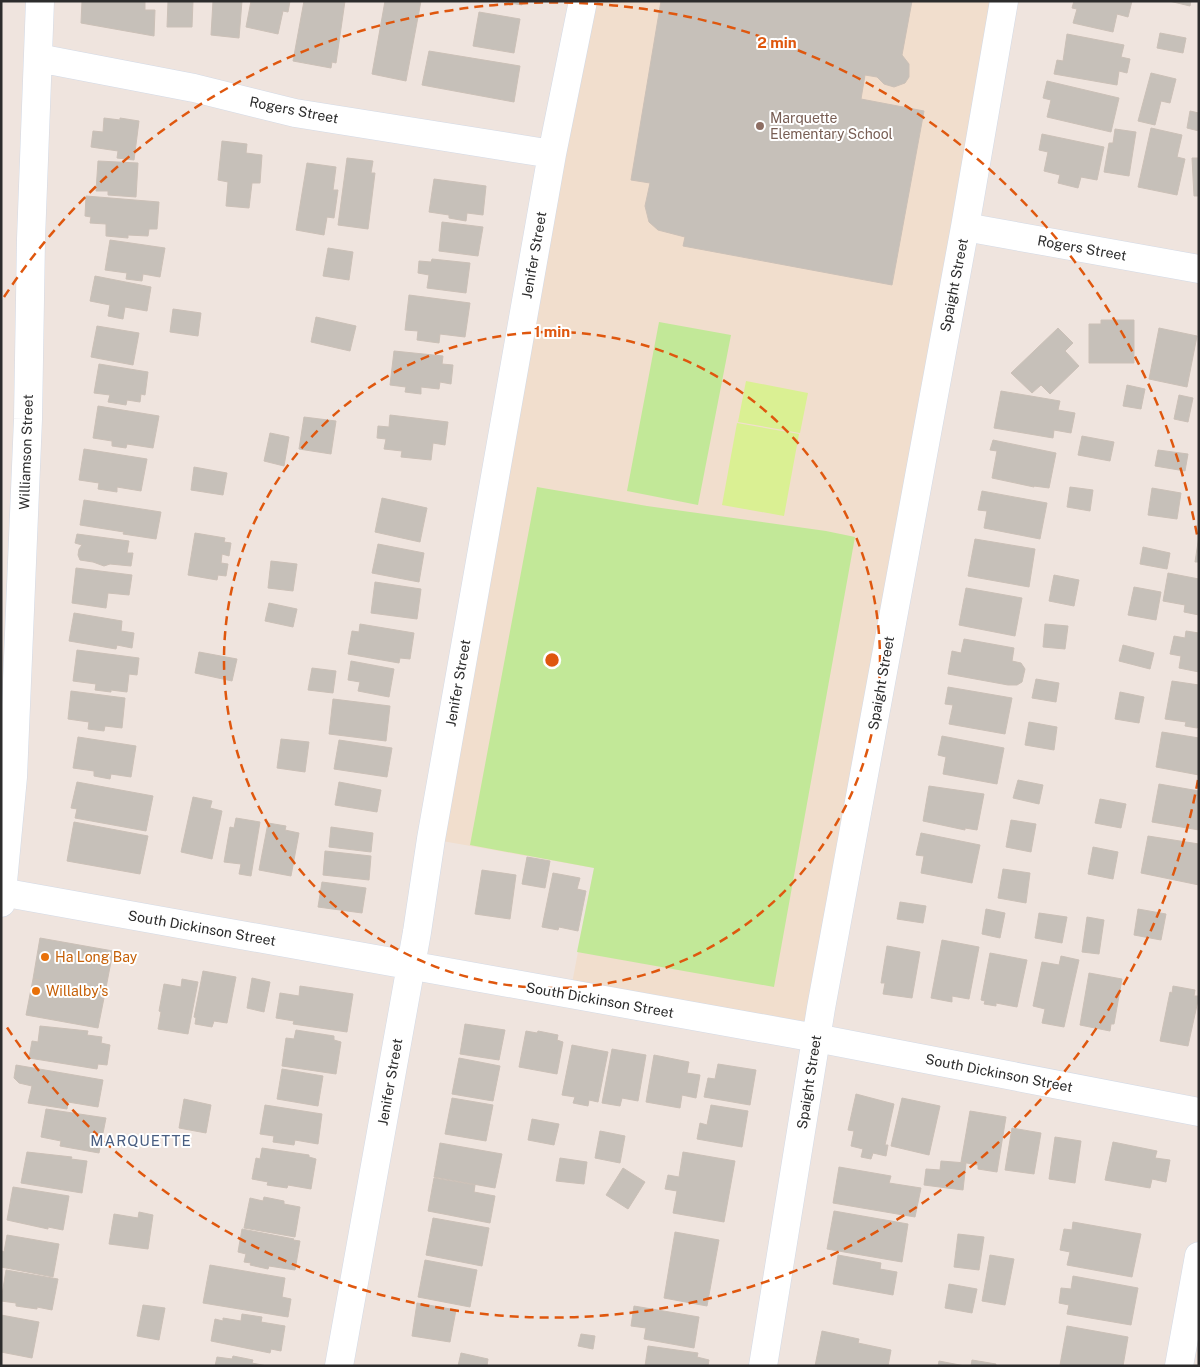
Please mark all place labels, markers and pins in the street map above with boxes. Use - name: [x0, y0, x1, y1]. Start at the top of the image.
- place label: Marquette Elementary School: [770, 110, 893, 142]
- marker: Marquette Elementary School: [754, 120, 766, 132]
- centre of rings: [543, 651, 561, 669]
- place label: Ha Long Bay: [55, 949, 138, 965]
- marker: Ha Long Bay: [39, 951, 51, 963]
- place label: Willalby's: [46, 983, 108, 999]
- marker: Willalby's: [30, 985, 42, 997]

